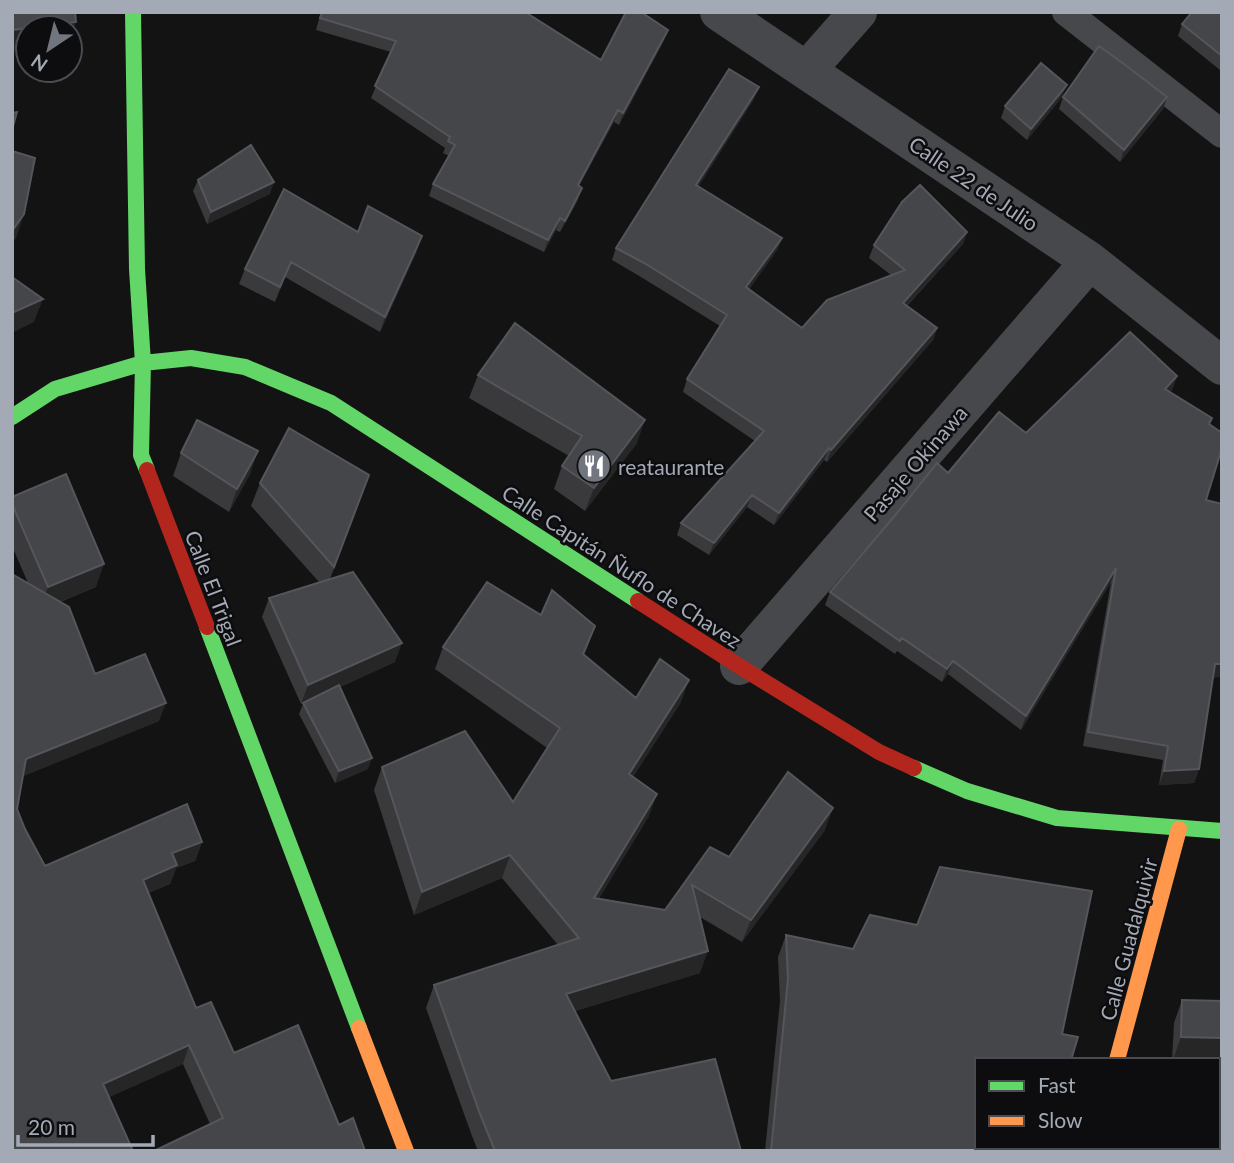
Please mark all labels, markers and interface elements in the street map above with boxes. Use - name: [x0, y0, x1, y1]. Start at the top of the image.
- north arrow: [14, 14, 84, 84]
- text: N: [26, 50, 52, 77]
- street label: Calle 22 de Julio: [905, 131, 1043, 235]
- street label: Pasaje Okinawa: [858, 400, 972, 526]
- restaurant icon: reataurante: [575, 447, 613, 485]
- place label: reataurante: [618, 454, 724, 479]
- street label: Calle Capitán Ñuflo de Chavez: [498, 479, 746, 653]
- street label: Calle El Trigal: [181, 527, 247, 649]
- street label: Calle Guadalquivir: [1094, 855, 1162, 1023]
- legend: [975, 1058, 1220, 1149]
- text: Fast: [1038, 1072, 1076, 1097]
- scale bar: [18, 1104, 152, 1148]
- text: Slow: [1038, 1107, 1083, 1132]
- text: 20 m: [28, 1114, 75, 1139]

